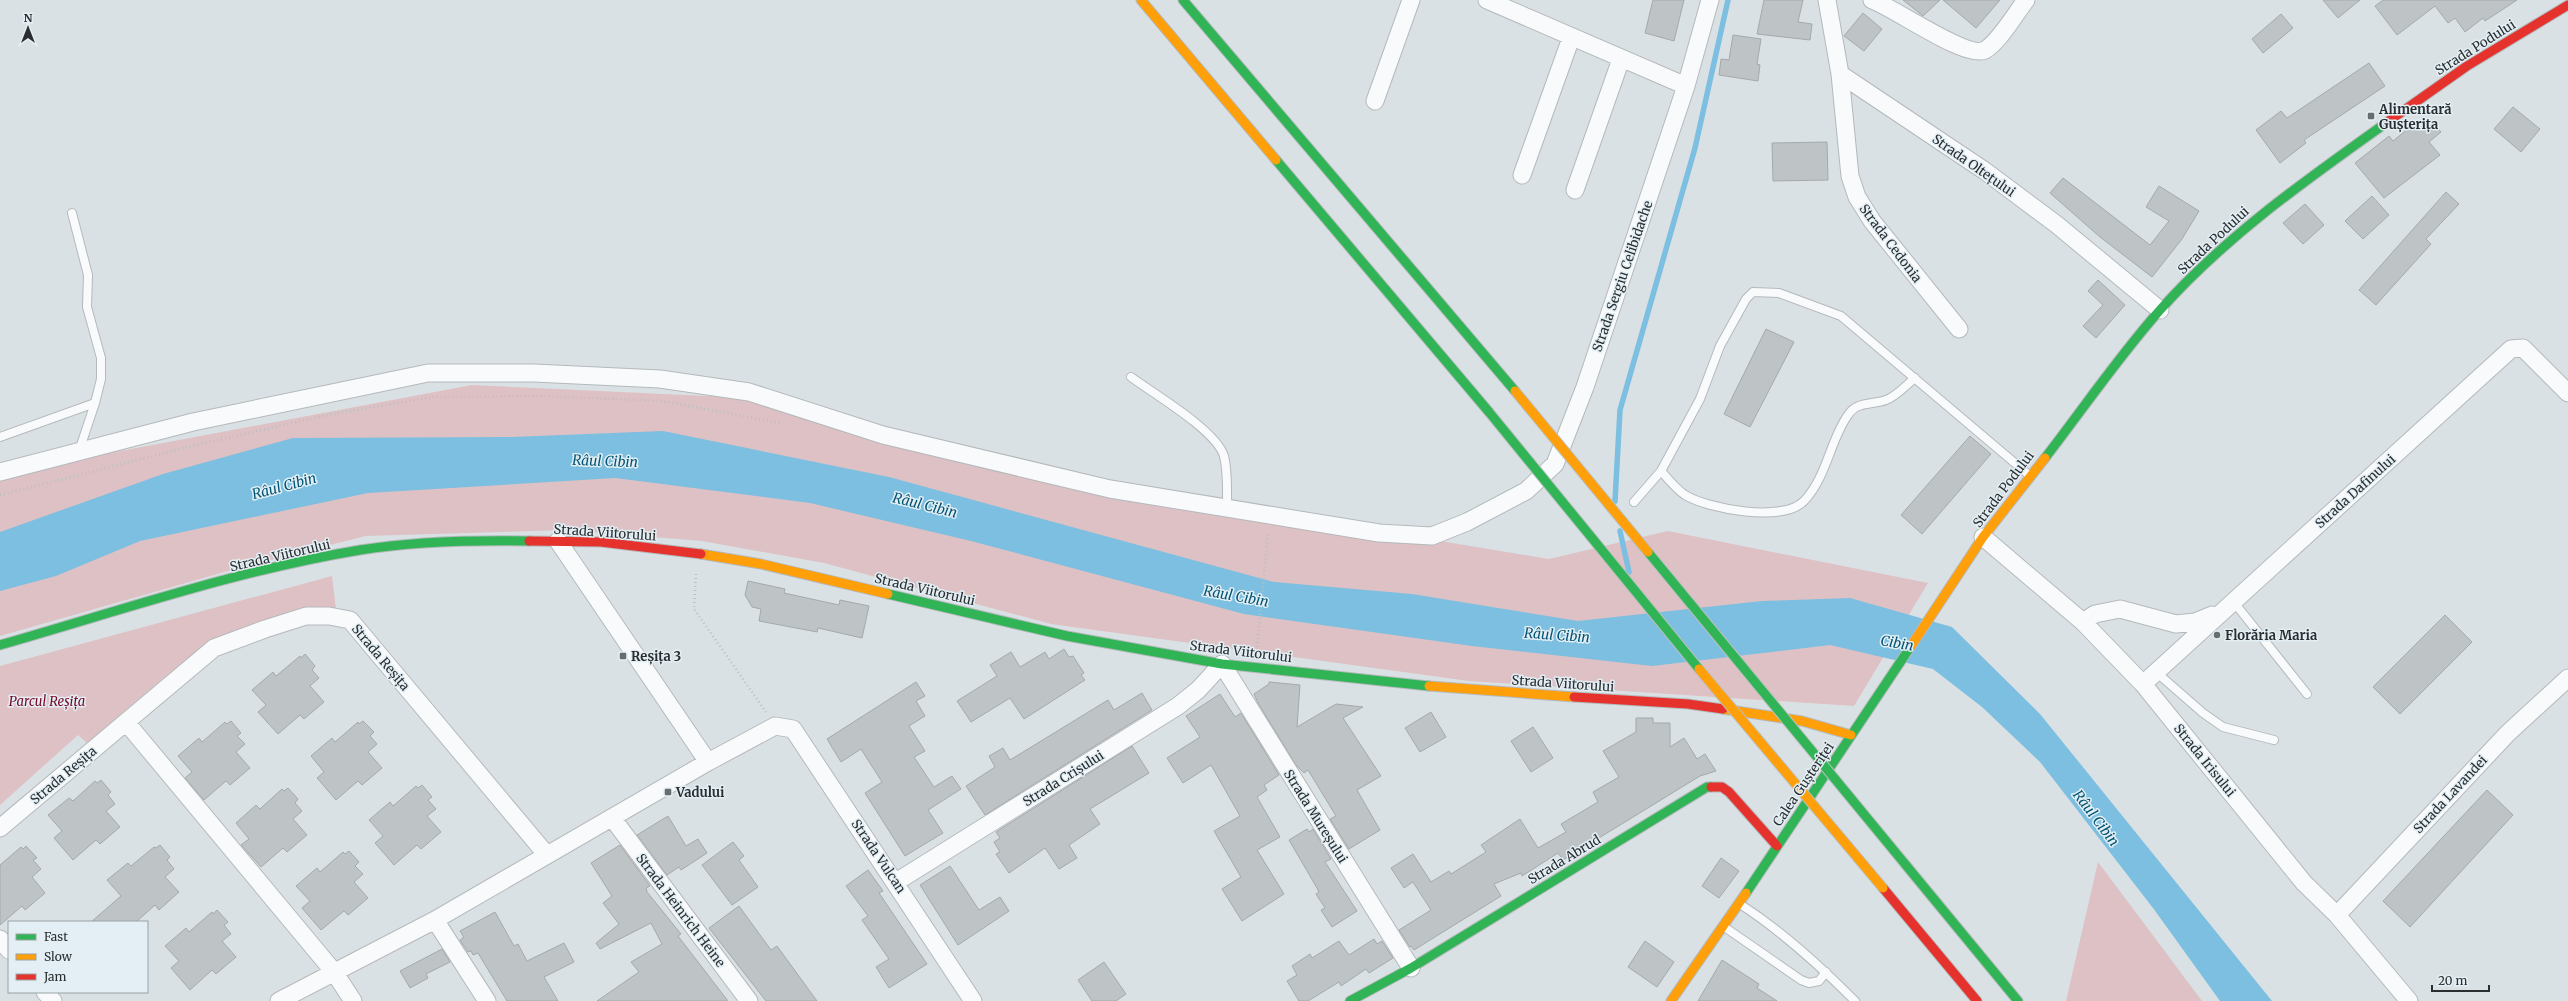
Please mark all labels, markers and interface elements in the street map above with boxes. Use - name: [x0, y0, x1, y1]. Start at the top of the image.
- north arrow: [8, 8, 48, 48]
- text: N: [24, 11, 33, 25]
- street label: Strada Podului: [2432, 16, 2519, 79]
- place label: Alimentară Gușterița: [2378, 101, 2451, 133]
- marker: Alimentară Gușterița: [2366, 111, 2376, 121]
- street label: Strada Oltețului: [1929, 130, 2019, 200]
- street label: Strada Sergiu Celibidache: [1589, 198, 1656, 354]
- street label: Strada Cedonia: [1855, 201, 1926, 286]
- street label: Strada Podului: [2174, 203, 2253, 278]
- street label: Strada Podului: [1969, 448, 2038, 531]
- water label: Râul Cibin: [572, 451, 638, 471]
- street label: Strada Dafinului: [2312, 451, 2399, 532]
- water label: Râul Cibin: [250, 469, 318, 503]
- water label: Râul Cibin: [891, 488, 959, 522]
- street label: Strada Viitorului: [553, 520, 657, 545]
- street label: Strada Viitorului: [228, 536, 332, 575]
- street label: Strada Viitorului: [873, 570, 977, 609]
- water label: Râul Cibin: [1202, 581, 1270, 611]
- street label: Strada Reșița: [348, 621, 413, 694]
- water label: Râul Cibin: [1524, 624, 1590, 646]
- place label: Florăria Maria: [2225, 627, 2317, 644]
- marker: Florăria Maria: [2212, 630, 2222, 640]
- water label: Cibin: [1879, 631, 1915, 655]
- street label: Strada Viitorului: [1189, 637, 1293, 666]
- place label: Reșița 3: [631, 648, 681, 665]
- marker: Reșița 3: [618, 651, 628, 661]
- street label: Strada Viitorului: [1511, 671, 1615, 696]
- park label: Parcul Reșița: [9, 693, 85, 710]
- street label: Strada Irisului: [2170, 720, 2239, 800]
- street label: Calea Gușteriței: [1769, 739, 1838, 830]
- street label: Strada Reșița: [27, 743, 100, 808]
- street label: Strada Crișului: [1020, 747, 1107, 810]
- street label: Strada Lavandei: [2410, 752, 2491, 837]
- street label: Strada Mureșului: [1280, 766, 1351, 866]
- place label: Vadului: [675, 784, 725, 801]
- water label: Râul Cibin: [2069, 786, 2123, 850]
- marker: Vadului: [663, 787, 673, 797]
- street label: Strada Vulcan: [848, 816, 910, 897]
- street label: Strada Abrud: [1525, 831, 1604, 888]
- street label: Strada Heinrich Heine: [632, 850, 729, 971]
- legend: [8, 921, 148, 993]
- text: Fast: [44, 929, 68, 944]
- text: Slow: [44, 949, 73, 964]
- scale bar: [2432, 967, 2489, 993]
- text: Jam: [43, 969, 67, 984]
- text: 20 m: [2438, 973, 2467, 988]

